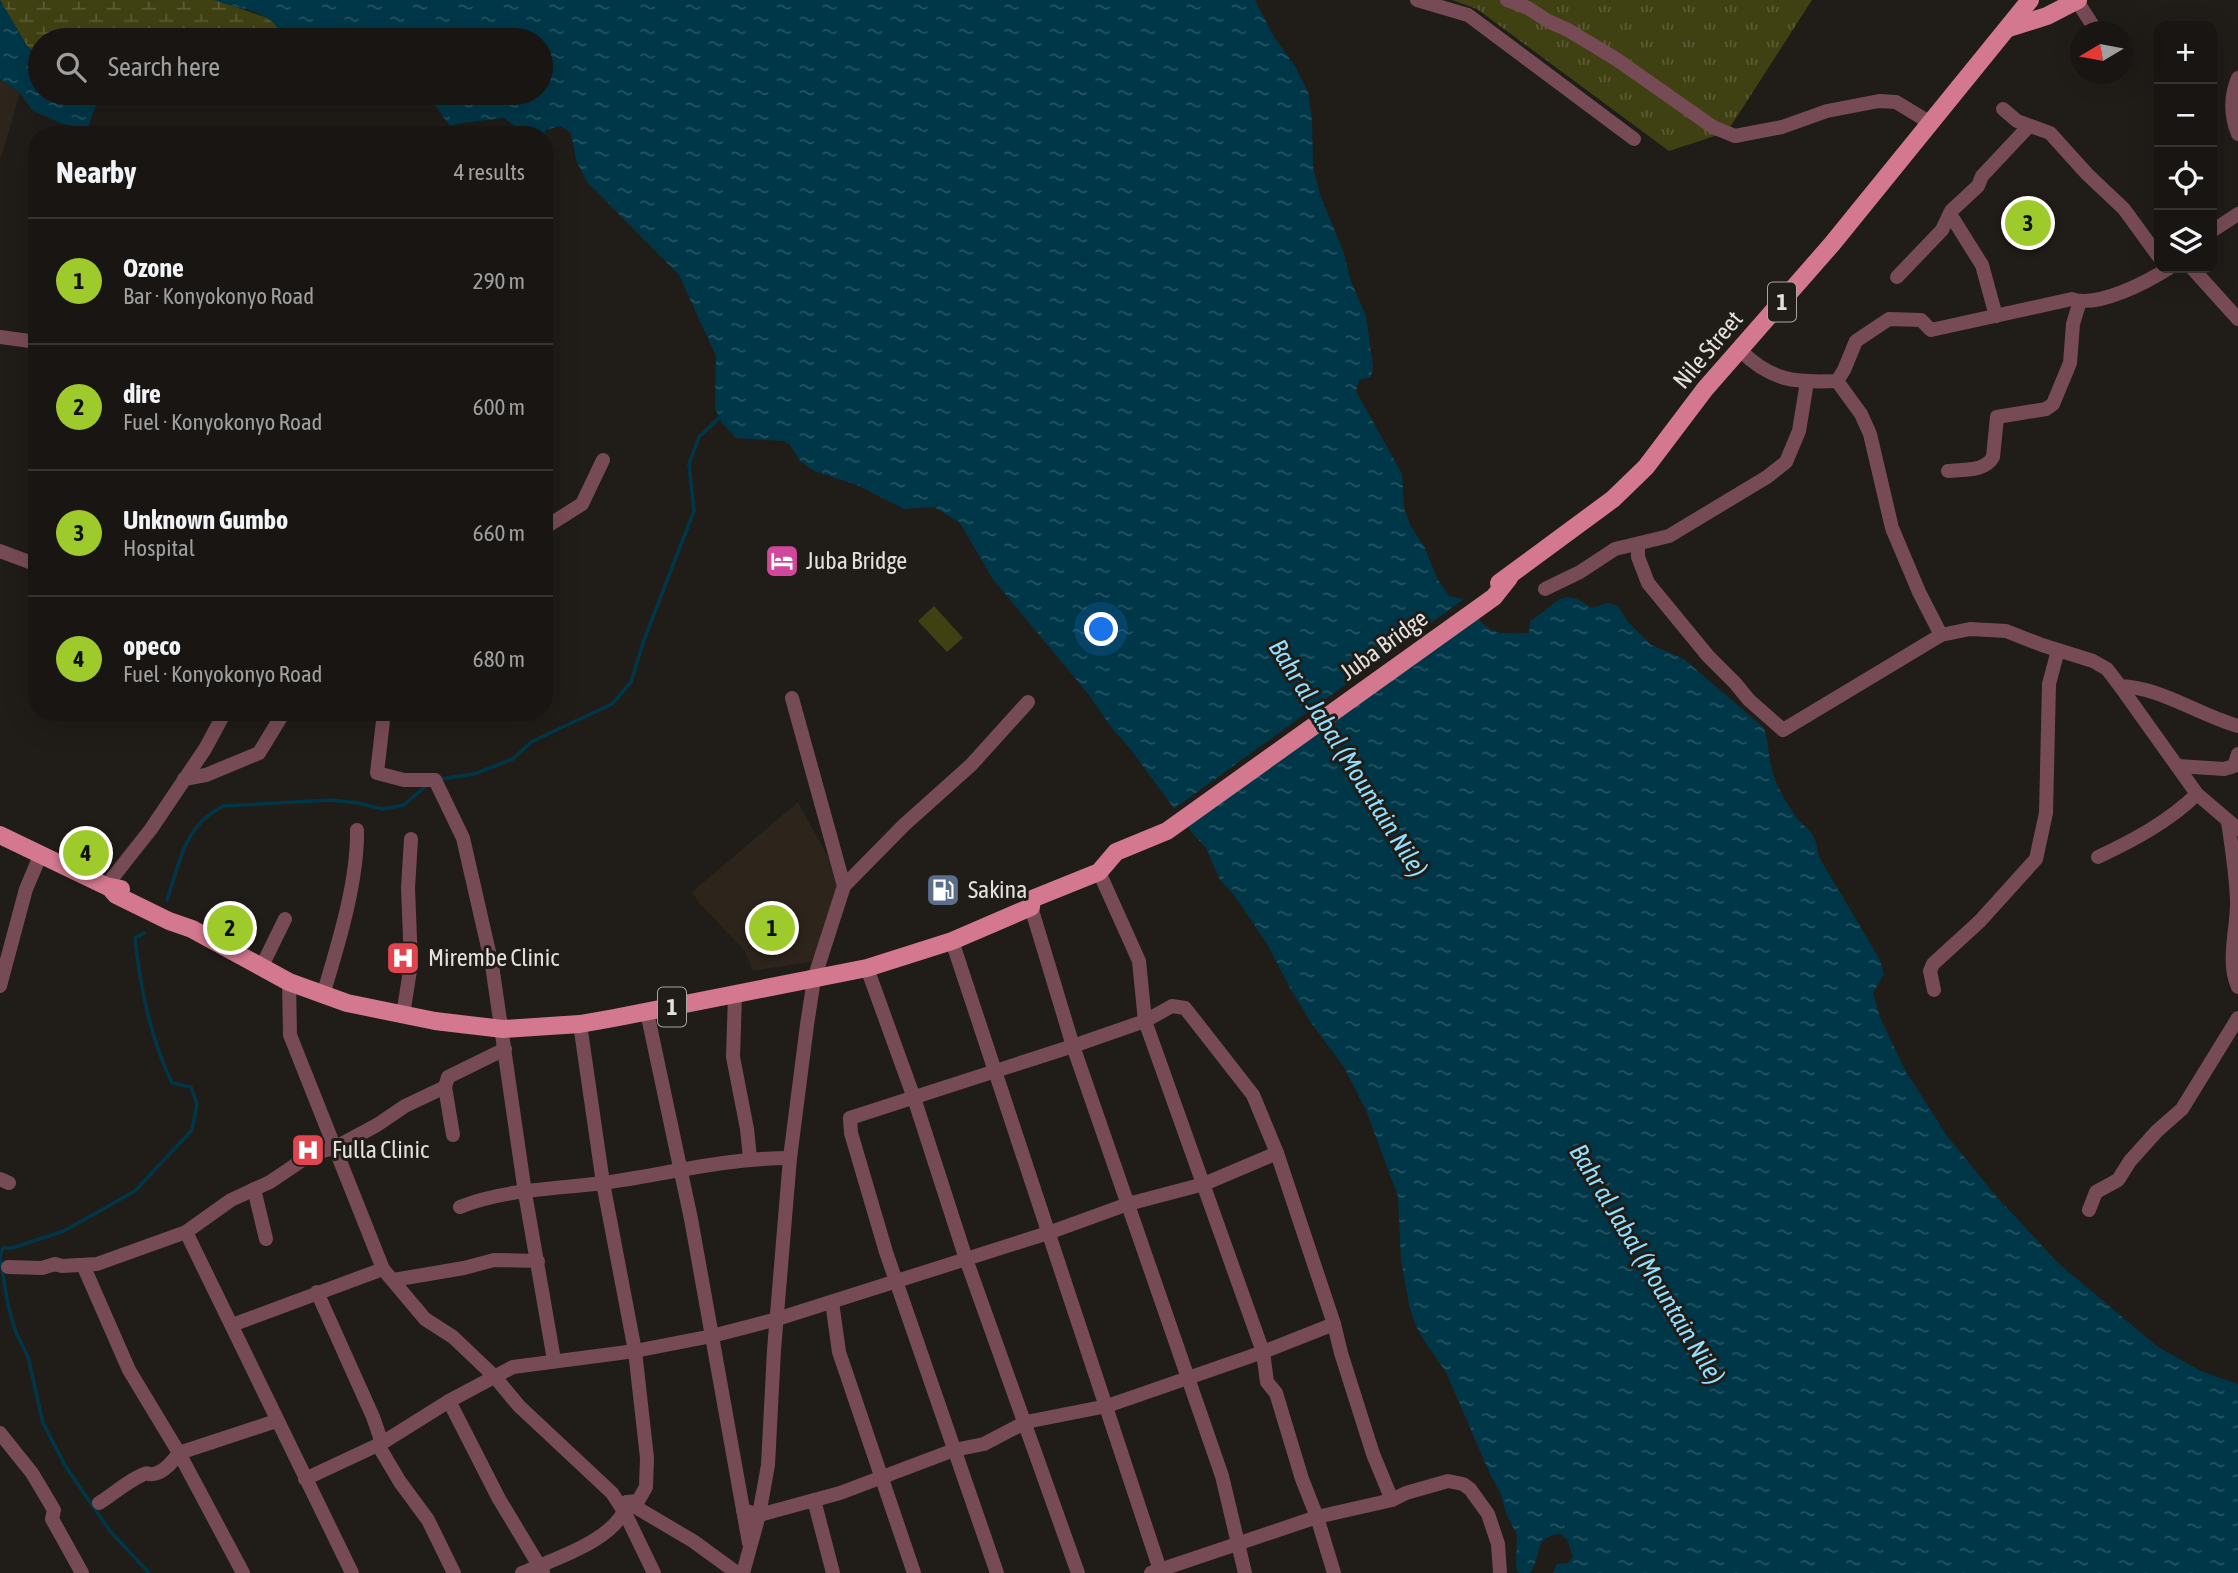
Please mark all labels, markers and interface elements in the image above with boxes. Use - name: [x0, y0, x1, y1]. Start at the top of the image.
- north arrow: [2070, 21, 2133, 84]
- map controls: [2154, 21, 2217, 273]
- button: +: [2154, 21, 2217, 84]
- search box: [28, 28, 553, 105]
- icon: search: [52, 48, 90, 86]
- text: Search here: [108, 52, 220, 82]
- button: −: [2154, 84, 2217, 147]
- button: locate: [2154, 147, 2217, 210]
- text: Nearby: [56, 155, 136, 189]
- text: 4 results: [454, 159, 525, 185]
- pin: 3: [2005, 197, 2051, 249]
- button: layers: [2154, 210, 2217, 273]
- text: Ozone: [123, 253, 184, 283]
- text: 1: [74, 268, 84, 294]
- text: 290 m: [473, 268, 525, 294]
- road number: 1: [1768, 282, 1796, 322]
- text: Bar · Konyokonyo Road: [123, 283, 314, 309]
- street label: Nile Street: [1668, 305, 1748, 394]
- text: dire: [123, 379, 161, 409]
- text: 2: [74, 394, 84, 420]
- text: 600 m: [473, 394, 525, 420]
- text: Fuel · Konyokonyo Road: [123, 409, 322, 435]
- text: Unknown Gumbo: [123, 505, 288, 535]
- text: 3: [74, 520, 84, 546]
- text: 660 m: [473, 520, 525, 546]
- text: Hospital: [123, 535, 195, 561]
- hotel icon: Juba Bridge: [763, 542, 801, 580]
- place label: Juba Bridge: [806, 547, 907, 574]
- street label: Juba Bridge: [1335, 604, 1433, 685]
- your location: [1084, 612, 1118, 646]
- text: opeco: [123, 631, 181, 661]
- water label: Bahr al Jabal (Mountain Nile): [1263, 634, 1433, 882]
- text: 4: [74, 646, 84, 672]
- text: 680 m: [473, 646, 525, 672]
- text: Fuel · Konyokonyo Road: [123, 661, 322, 687]
- pin: 4: [63, 827, 109, 879]
- fuel station icon: Sakina: [924, 871, 962, 909]
- place label: Sakina: [968, 876, 1027, 903]
- pin: 2: [207, 902, 253, 954]
- pin: 1: [749, 902, 795, 954]
- hospital icon: Mirembe Clinic: [384, 939, 422, 977]
- place label: Mirembe Clinic: [428, 944, 559, 971]
- road number: 1: [658, 988, 686, 1026]
- hospital icon: Fulla Clinic: [289, 1131, 327, 1169]
- place label: Fulla Clinic: [332, 1136, 429, 1163]
- water label: Bahr al Jabal (Mountain Nile): [1563, 1139, 1731, 1389]

